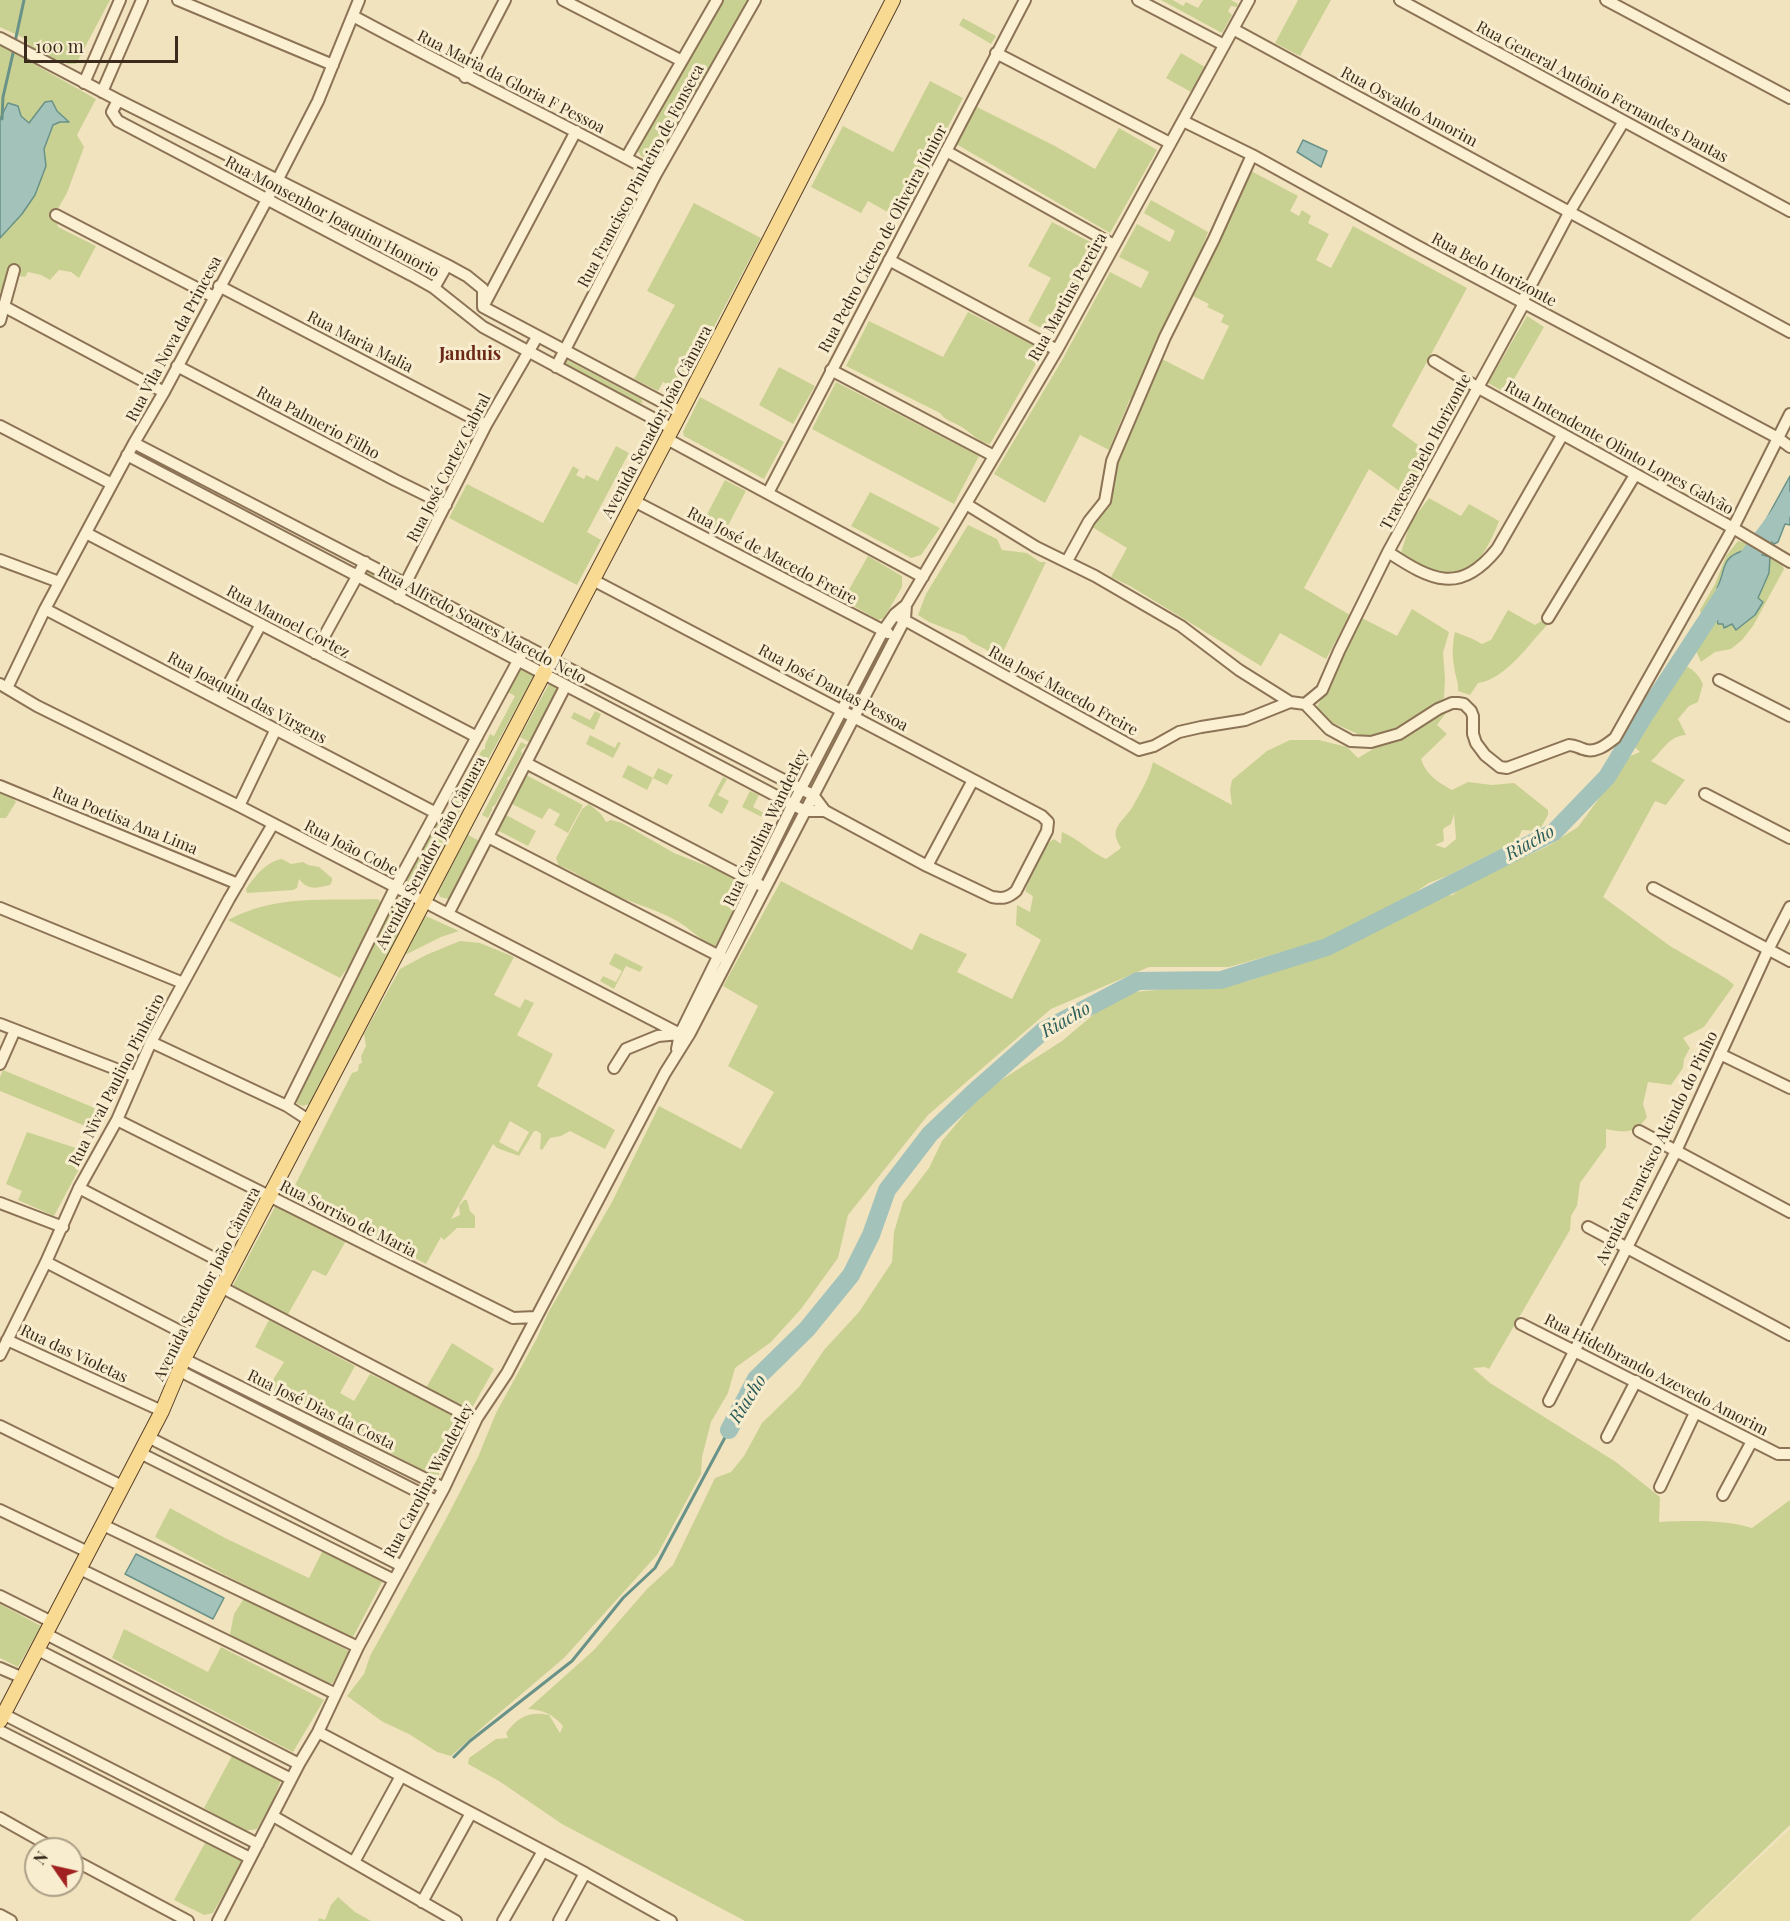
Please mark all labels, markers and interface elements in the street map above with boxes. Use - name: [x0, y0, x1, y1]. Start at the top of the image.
- street label: Rua General Antônio Fernandes Dantas: [1473, 17, 1731, 167]
- scale bar: [27, 24, 182, 62]
- street label: Rua Maria da Gloria F Pessoa: [414, 26, 608, 138]
- text: 100 m: [35, 34, 84, 58]
- street label: Rua Francisco Pinheiro de Fonseca: [574, 61, 708, 291]
- street label: Rua Osvaldo Amorim: [1337, 63, 1481, 151]
- street label: Rua Pedro Cícero de Oliveira Júnior: [815, 122, 951, 356]
- street label: Rua Monsenhor Joaquim Honorio: [222, 152, 442, 282]
- street label: Rua Belo Horizonte: [1428, 229, 1560, 311]
- street label: Rua Martins Pereira: [1025, 230, 1111, 364]
- street label: Rua Vila Nova da Princesa: [122, 253, 226, 425]
- street label: Rua Maria Malia: [304, 307, 416, 377]
- street label: Avenida Senador João Câmara: [598, 322, 716, 522]
- district label: Janduis: [439, 343, 501, 365]
- street label: Travessa Belo Horizonte: [1377, 371, 1475, 533]
- street label: Rua Intendente Olinto Lopes Galvão: [1501, 377, 1737, 519]
- street label: Rua Palmerio Filho: [253, 382, 383, 464]
- street label: Rua José Cortez Cabral: [403, 390, 495, 546]
- street label: Rua José de Macedo Freire: [684, 503, 860, 609]
- street label: Rua Alfredo Soares Macedo Neto: [375, 562, 589, 688]
- street label: Rua Manoel Cortez: [223, 581, 353, 663]
- street label: Rua José Dantas Pessoa: [755, 640, 911, 736]
- street label: Rua José Macedo Freire: [985, 642, 1141, 740]
- street label: Rua Joaquim das Virgens: [164, 648, 330, 748]
- street label: Rua Carolina Wanderley: [720, 746, 812, 910]
- street label: Avenida Senador João Câmara: [372, 753, 490, 953]
- street label: Rua Poetisa Ana Lima: [50, 783, 200, 859]
- street label: Rua João Cobe: [301, 816, 401, 880]
- water label: Riacho: [1502, 821, 1558, 865]
- street label: Rua Nival Paulino Pinheiro: [65, 991, 169, 1169]
- water label: Riacho: [1038, 997, 1094, 1043]
- street label: Avenida Francisco Alcindo do Pinho: [1592, 1028, 1722, 1268]
- street label: Rua Sorriso de Maria: [276, 1176, 420, 1262]
- street label: Avenida Senador João Câmara: [150, 1184, 264, 1384]
- street label: Rua Hidelbrando Azevedo Amorim: [1541, 1310, 1771, 1440]
- street label: Rua das Violetas: [17, 1321, 131, 1387]
- street label: Rua José Dias da Costa: [244, 1366, 398, 1454]
- water label: Riacho: [725, 1371, 771, 1427]
- street label: Rua Carolina Wanderley: [380, 1400, 478, 1562]
- north arrow: [24, 1837, 84, 1897]
- text: N: [28, 1847, 52, 1868]

